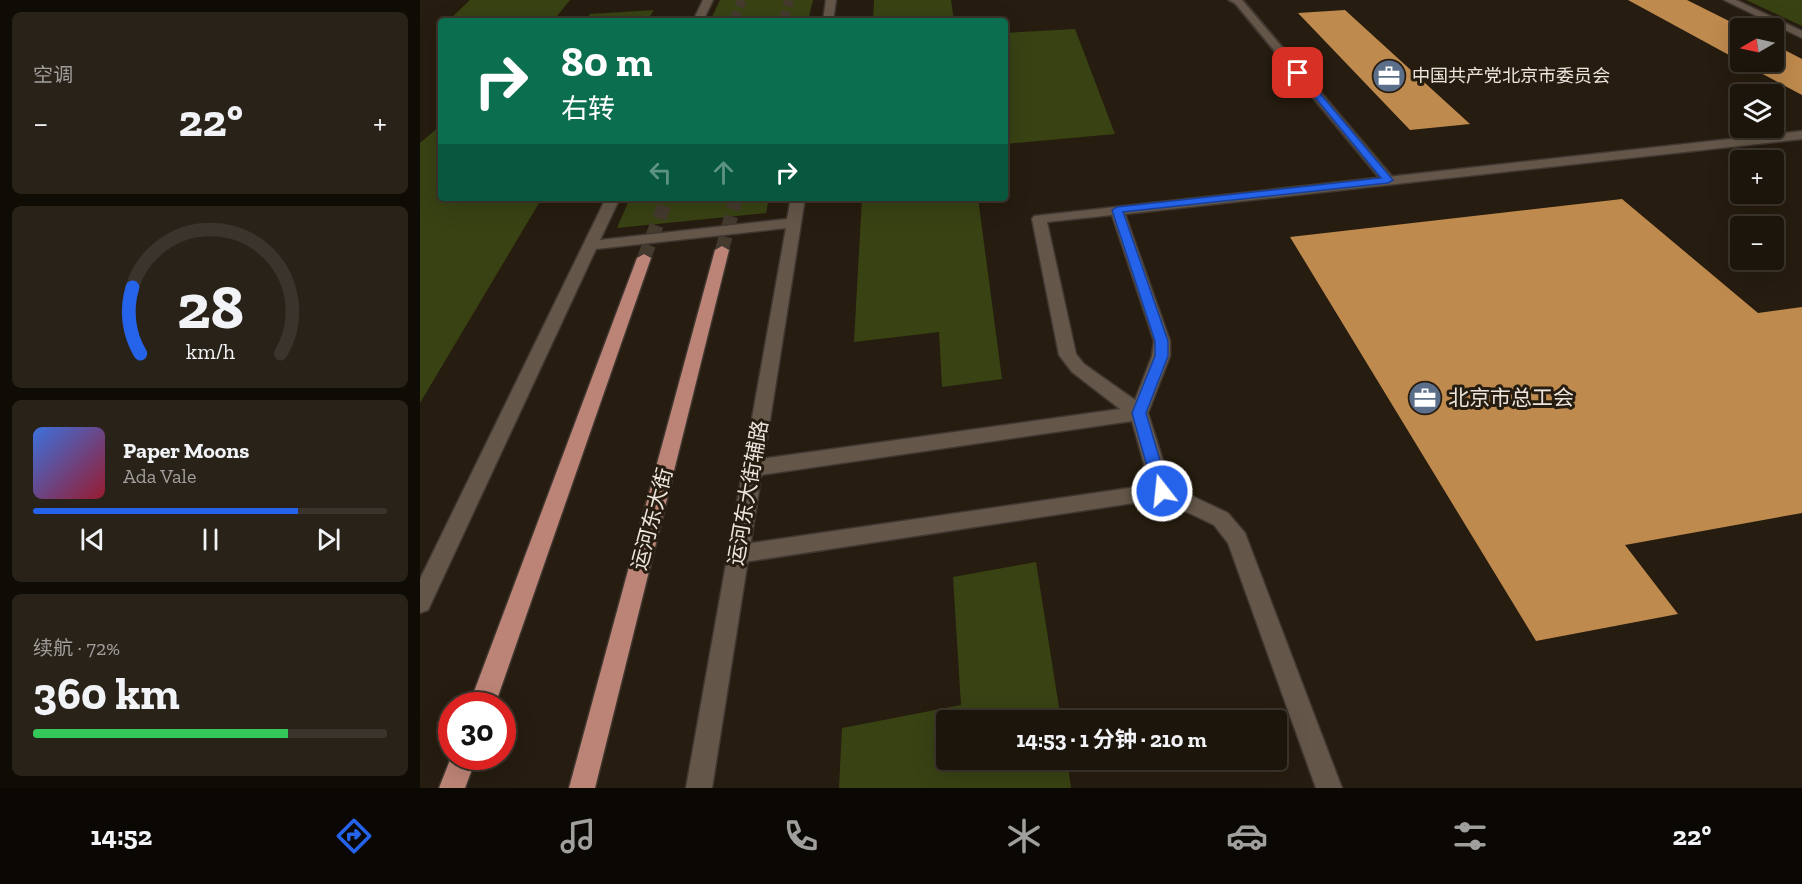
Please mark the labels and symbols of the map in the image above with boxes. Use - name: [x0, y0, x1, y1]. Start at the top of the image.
- north arrow: [1730, 18, 1784, 72]
- pin: [1272, 47, 1323, 98]
- office icon: 中国共产党北京市委员会: [1371, 58, 1407, 94]
- place label: 中国共产党北京市委员会: [1412, 65, 1610, 87]
- office icon: 北京市总工会: [1407, 380, 1443, 416]
- place label: 北京市总工会: [1448, 385, 1574, 410]
- street label: 运河东大街辅路: [722, 418, 773, 567]
- position arrow: [1130, 459, 1194, 523]
- street label: 运河东大街: [626, 465, 677, 573]
- speed limit sign: 30: [438, 692, 516, 770]

